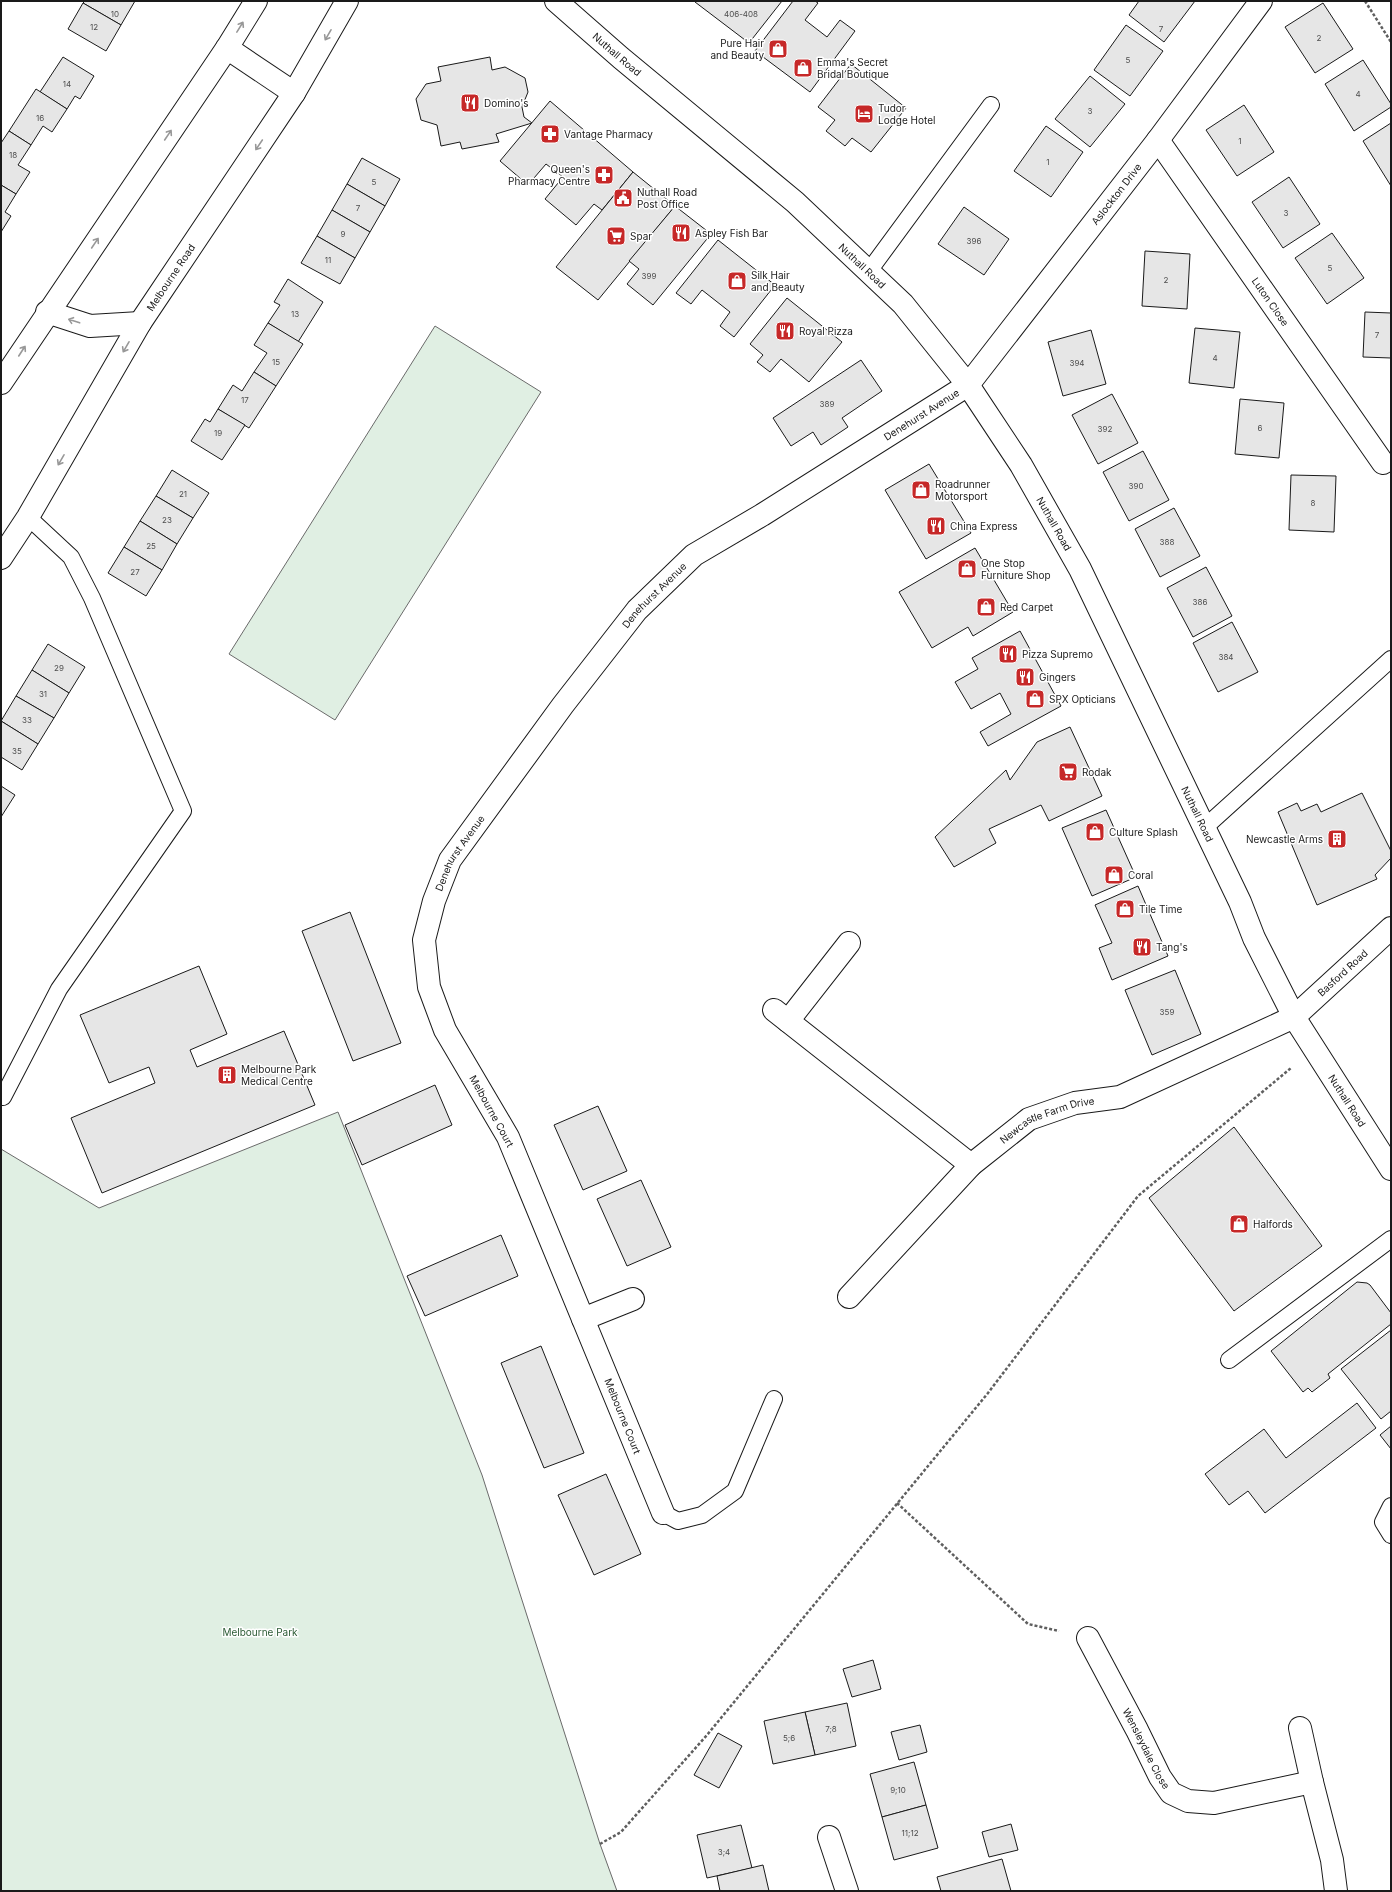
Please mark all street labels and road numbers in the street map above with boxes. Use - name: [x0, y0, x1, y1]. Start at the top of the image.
- street label: Nuthall Road: [590, 30, 644, 78]
- street label: Aslockton Drive: [1089, 161, 1144, 227]
- street label: Nuthall Road: [836, 241, 888, 291]
- street label: Melbourne Road: [144, 242, 197, 313]
- street label: Luton Close: [1250, 275, 1292, 328]
- street label: Denehurst Avenue: [881, 386, 961, 443]
- street label: Nuthall Road: [1034, 494, 1074, 553]
- street label: Denehurst Avenue: [619, 560, 689, 630]
- street label: Nuthall Road: [1179, 784, 1216, 844]
- street label: Denehurst Avenue: [432, 813, 487, 893]
- street label: Basford Road: [1315, 947, 1370, 999]
- street label: Nuthall Road: [1326, 1072, 1369, 1129]
- street label: Melbourne Court: [467, 1073, 517, 1150]
- street label: Newcastle Farm Drive: [997, 1094, 1095, 1146]
- street label: Melbourne Court: [602, 1377, 644, 1456]
- street label: Wensleydale Close: [1120, 1706, 1173, 1791]

